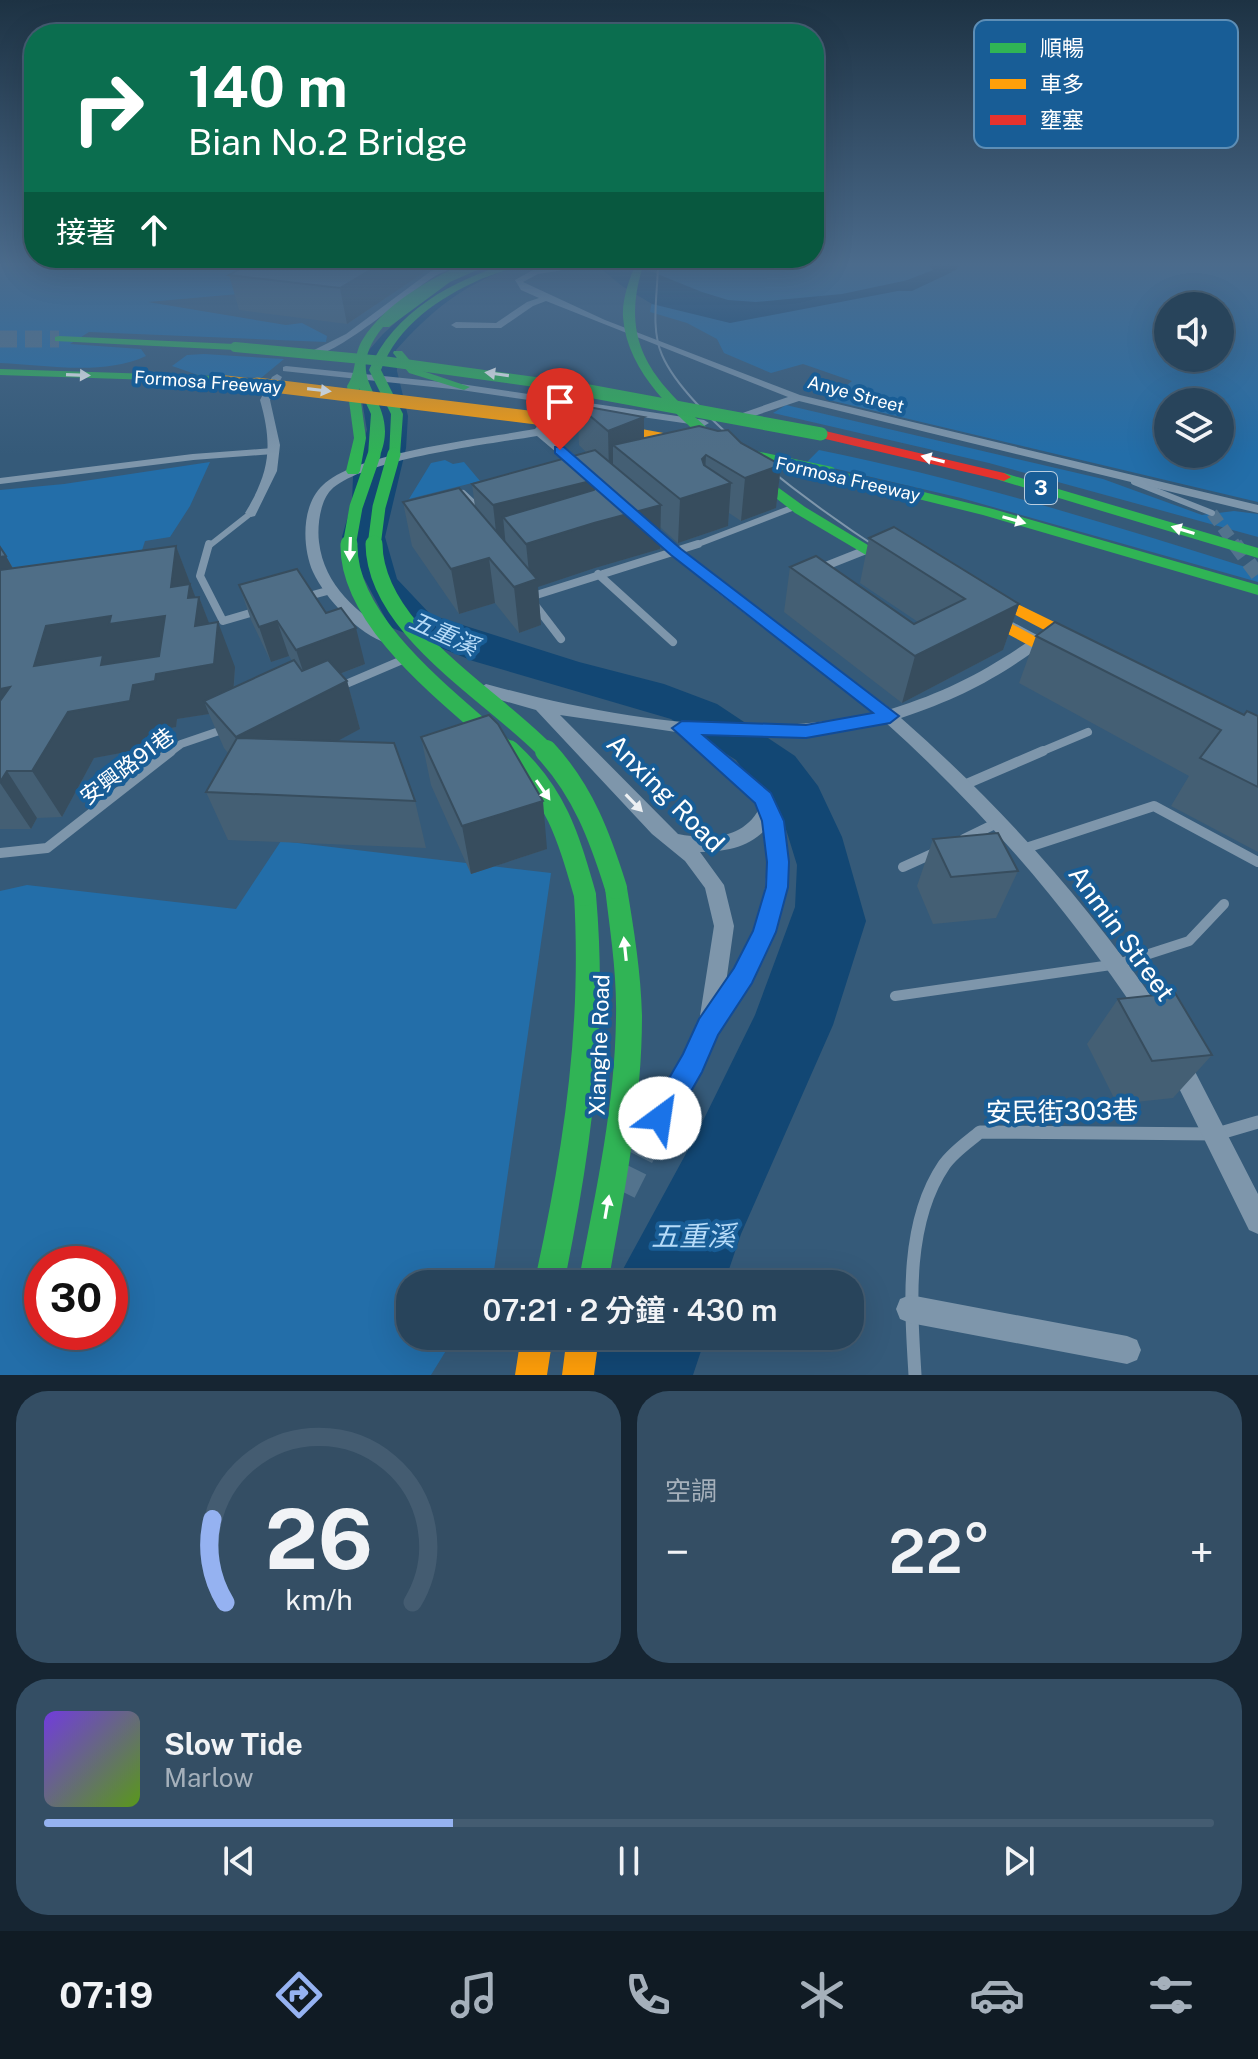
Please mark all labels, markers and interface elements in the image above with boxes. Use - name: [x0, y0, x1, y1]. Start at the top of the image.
- legend: [974, 20, 1238, 148]
- text: 順暢: [1040, 35, 1084, 61]
- text: 140 m: [188, 54, 348, 120]
- icon: right: [56, 56, 160, 160]
- text: 車多: [1040, 71, 1084, 97]
- text: 壅塞: [1040, 107, 1084, 133]
- text: Bian No.2 Bridge: [188, 121, 468, 163]
- icon: ahead: [132, 208, 176, 252]
- text: 接著: [56, 214, 116, 250]
- map controls: [1154, 292, 1234, 468]
- button: sound: [1154, 292, 1234, 372]
- street label: Formosa Freeway: [134, 366, 283, 398]
- one-way arrow: [484, 367, 509, 380]
- one-way arrow: [66, 368, 91, 381]
- pin: [526, 368, 594, 450]
- street label: Anye Street: [805, 371, 907, 417]
- icon: arrive: [538, 380, 582, 424]
- one-way arrow: [307, 384, 332, 397]
- button: layers: [1154, 388, 1234, 468]
- street label: Formosa Freeway: [774, 452, 923, 506]
- one-way arrow: [921, 452, 946, 465]
- road number: 3: [1025, 472, 1057, 504]
- one-way arrow: [1001, 514, 1026, 526]
- one-way arrow: [1171, 523, 1195, 536]
- one-way arrow: [344, 537, 357, 562]
- water label: 五重溪: [405, 606, 485, 662]
- street label: 安興路91巷: [75, 722, 179, 810]
- street label: Anxing Road: [601, 728, 731, 858]
- one-way arrow: [535, 780, 550, 801]
- one-way arrow: [625, 794, 643, 813]
- street label: Anmin Street: [1062, 859, 1182, 1007]
- one-way arrow: [618, 936, 631, 961]
- street label: Xianghe Road: [584, 974, 614, 1116]
- position arrow: [618, 1076, 702, 1160]
- street label: 安民街303巷: [986, 1094, 1138, 1128]
- one-way arrow: [601, 1195, 613, 1220]
- water label: 五重溪: [651, 1219, 739, 1252]
- speed limit sign: 30: [24, 1246, 128, 1350]
- text: 07:21 · 2 分鐘 · 430 m: [483, 1292, 777, 1328]
- text: 空調: [665, 1475, 717, 1506]
- text: 26: [265, 1490, 372, 1588]
- text: 22°: [888, 1516, 991, 1587]
- text: −: [665, 1526, 689, 1578]
- text: +: [1190, 1526, 1214, 1578]
- text: km/h: [285, 1583, 352, 1616]
- text: Slow Tide: [164, 1726, 303, 1762]
- text: Marlow: [164, 1762, 254, 1793]
- icon: previous: [217, 1839, 261, 1883]
- icon: pause: [607, 1839, 651, 1883]
- icon: next: [997, 1839, 1041, 1883]
- icon: directions: [271, 1967, 327, 2023]
- icon: music: [446, 1967, 502, 2023]
- icon: phone: [620, 1967, 676, 2023]
- icon: climate: [794, 1967, 850, 2023]
- icon: car: [969, 1967, 1025, 2023]
- icon: filters: [1143, 1967, 1199, 2023]
- text: 07:19: [59, 1974, 153, 2016]

